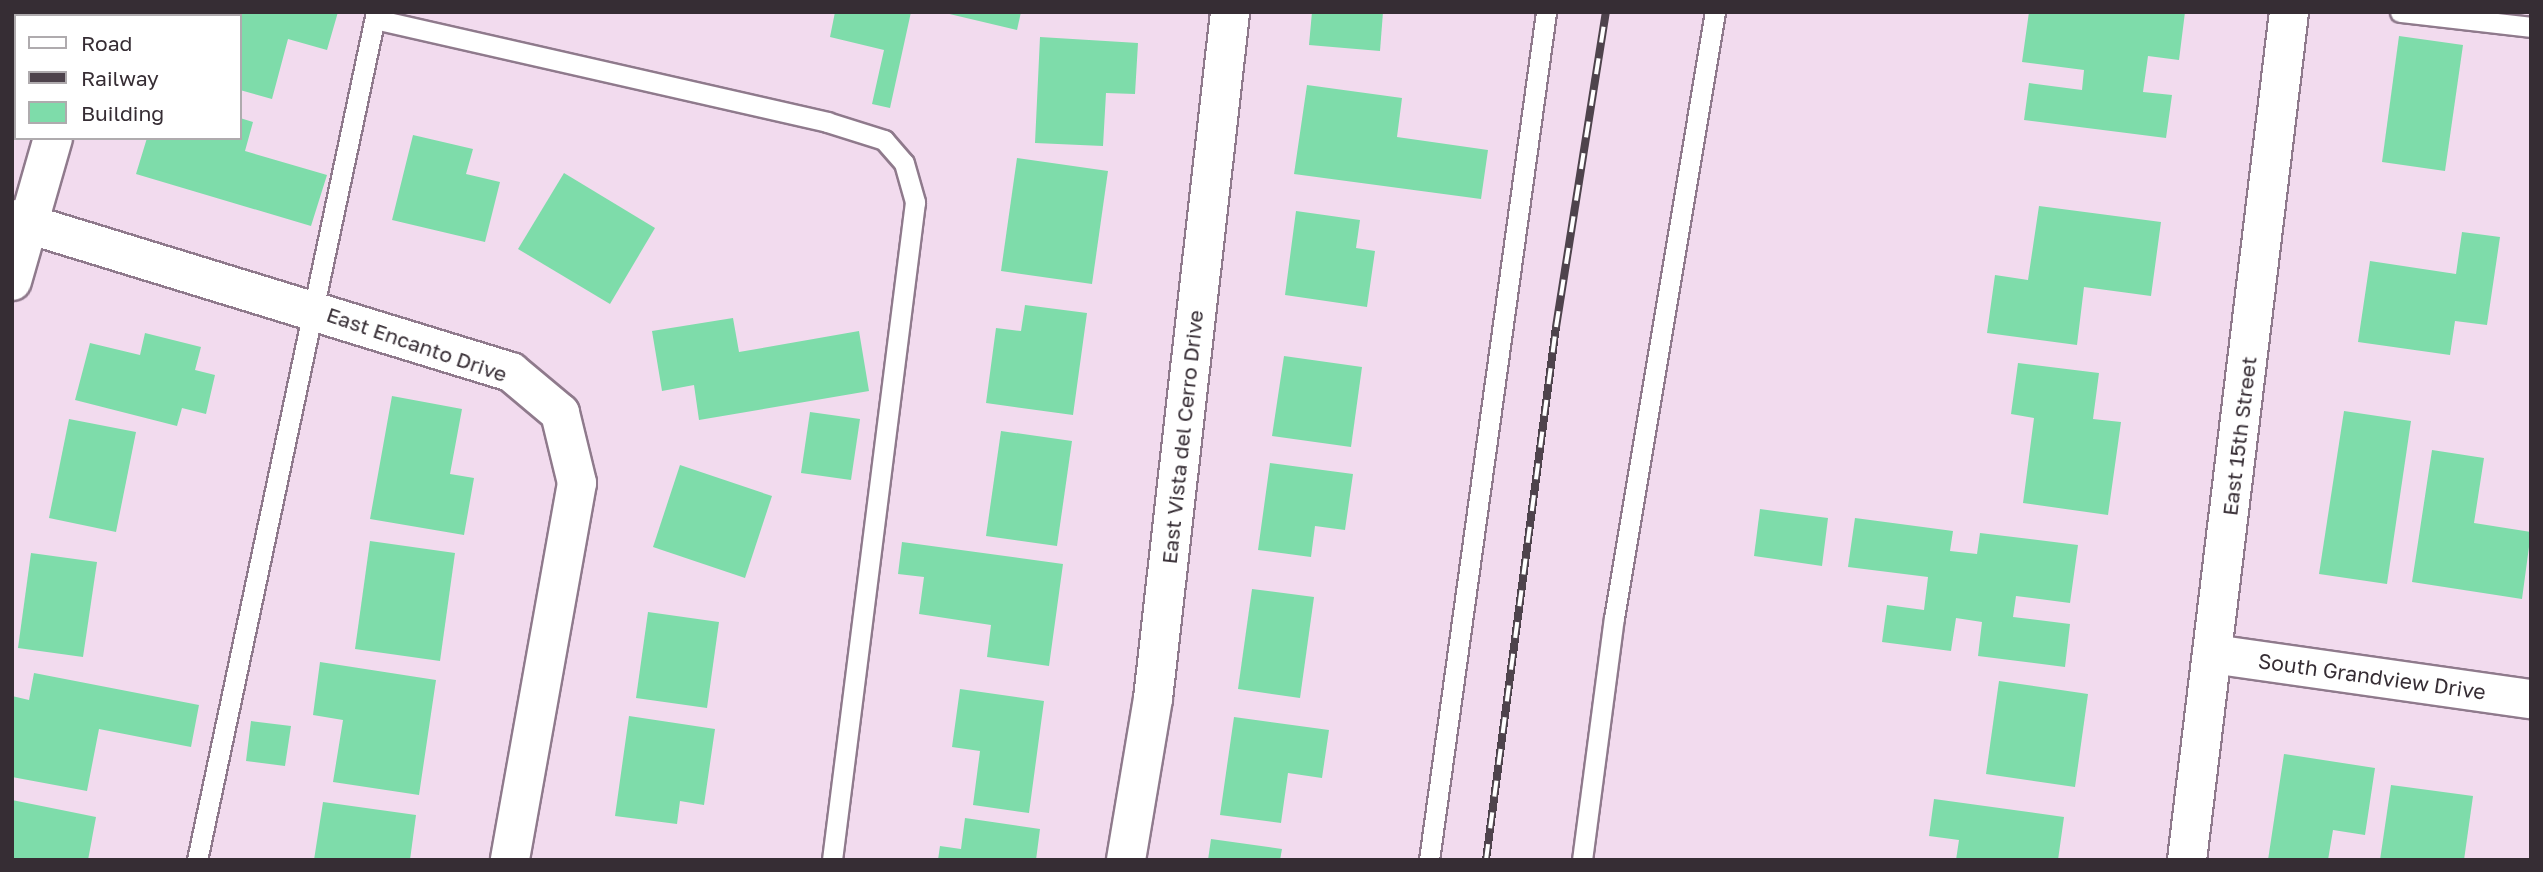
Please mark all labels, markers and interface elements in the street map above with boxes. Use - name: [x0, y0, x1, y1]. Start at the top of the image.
- legend: [14, 14, 242, 140]
- text: Road: [81, 30, 132, 56]
- text: Railway: [81, 65, 159, 91]
- text: Building: [81, 100, 164, 126]
- street label: East Encanto Drive: [323, 301, 511, 387]
- street label: East Vista del Cerro Drive: [1156, 309, 1208, 565]
- street label: East 15th Street: [2217, 355, 2261, 517]
- street label: South Grandview Drive: [2257, 648, 2487, 704]

